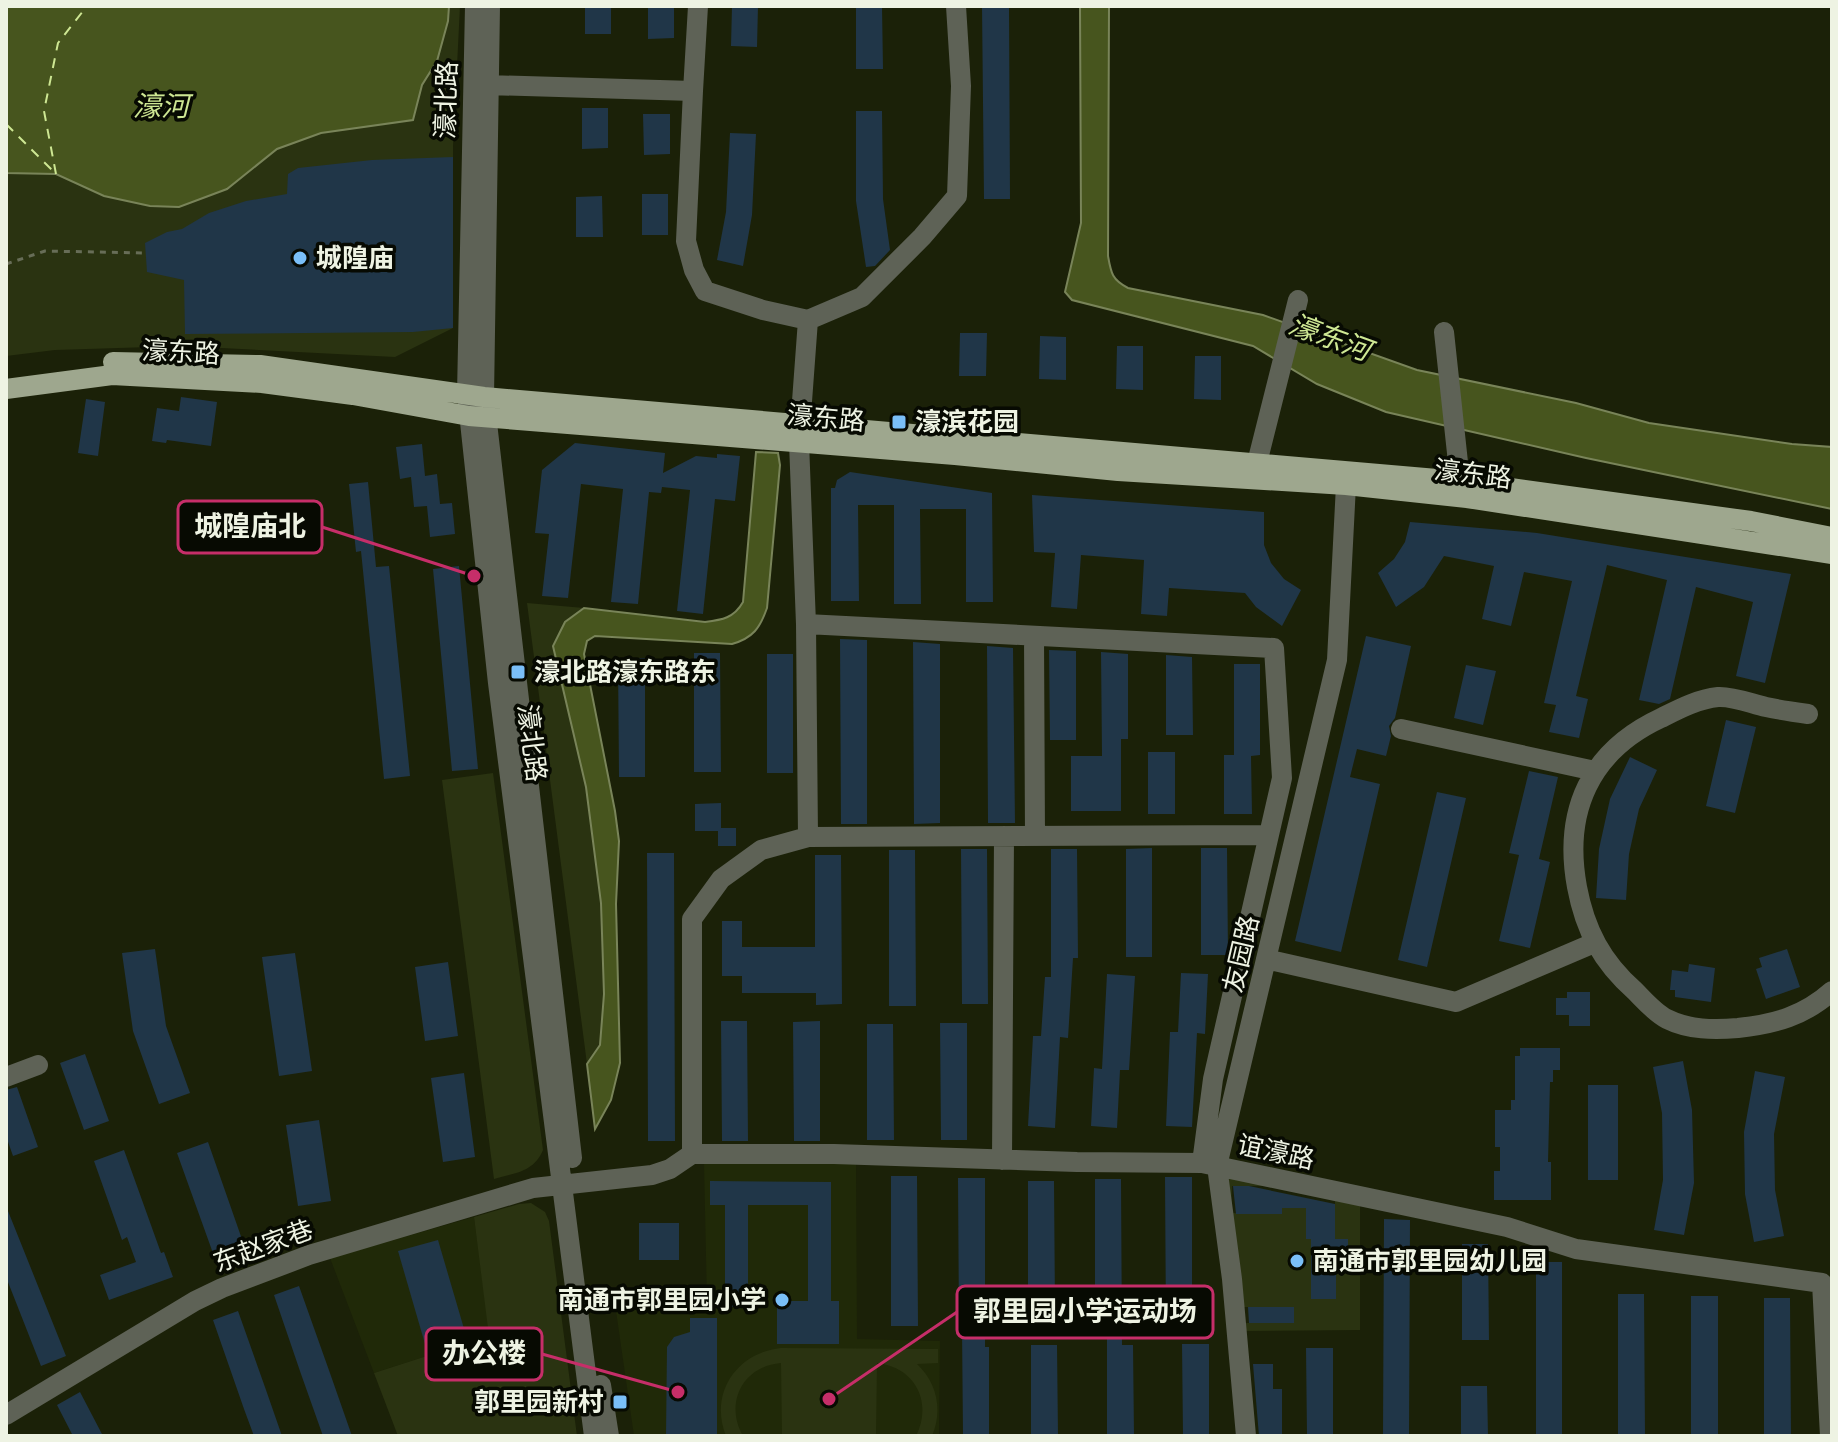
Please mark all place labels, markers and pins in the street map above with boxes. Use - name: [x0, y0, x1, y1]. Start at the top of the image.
- place label: 城隍庙: [316, 243, 394, 273]
- marker: 城隍庙: [291, 249, 309, 267]
- place label: 濠滨花园: [915, 407, 1019, 437]
- marker: 濠滨花园: [890, 413, 908, 431]
- callout: 城隍庙北: [178, 501, 322, 553]
- place label: 濠北路濠东路东: [534, 657, 716, 687]
- marker: 濠北路濠东路东: [509, 663, 527, 681]
- place label: 南通市郭里园幼儿园: [1313, 1246, 1547, 1276]
- marker: 南通市郭里园幼儿园: [1288, 1252, 1306, 1270]
- place label: 南通市郭里园小学: [558, 1285, 766, 1315]
- callout: 郭里园小学运动场: [957, 1286, 1213, 1338]
- marker: 南通市郭里园小学: [773, 1291, 791, 1309]
- callout: 办公楼: [426, 1328, 542, 1380]
- place label: 郭里园新村: [474, 1387, 604, 1417]
- marker: 郭里园新村: [611, 1393, 629, 1411]

